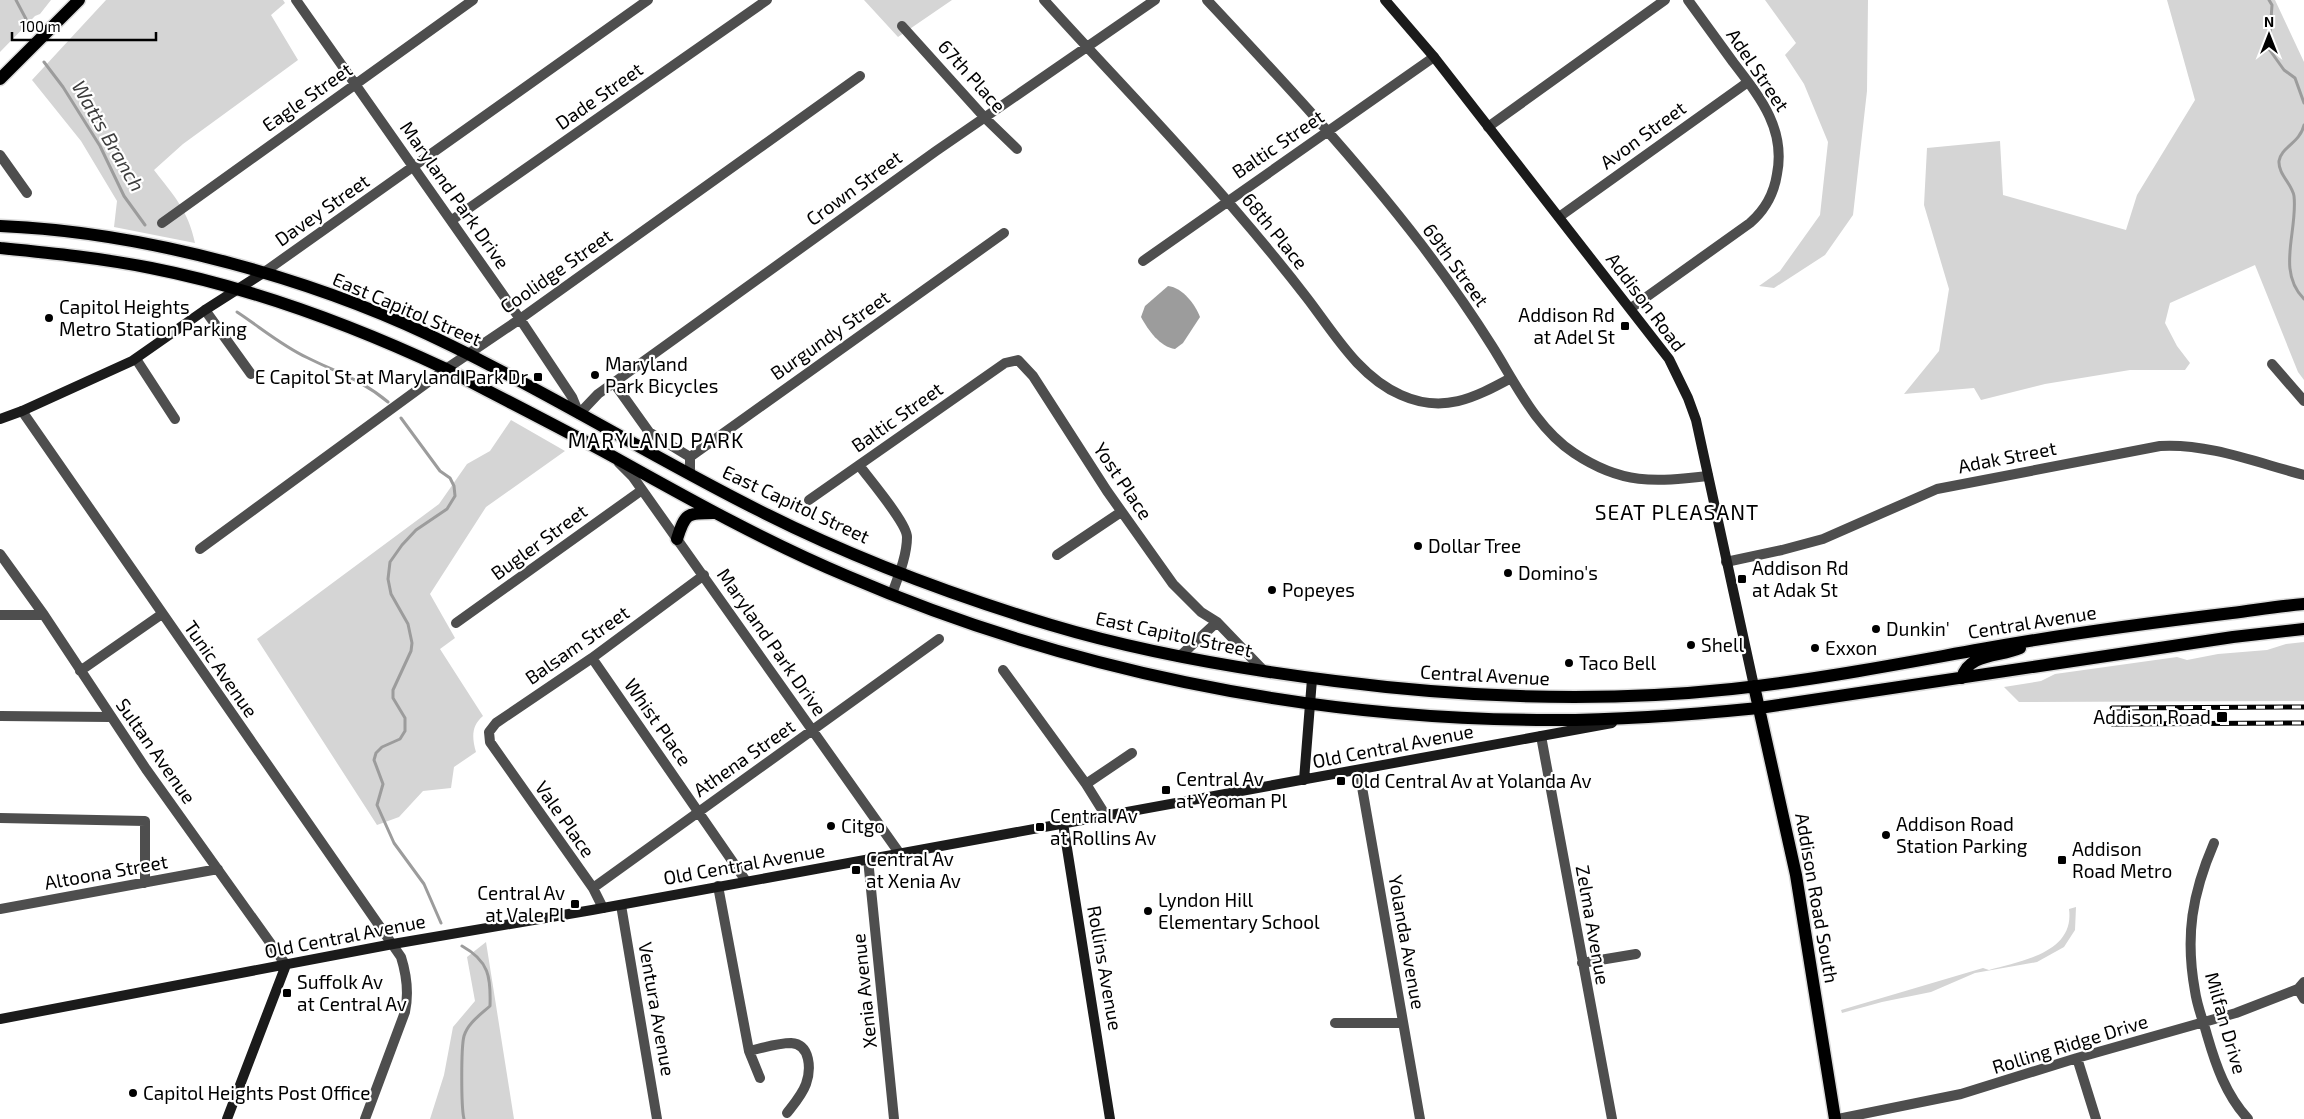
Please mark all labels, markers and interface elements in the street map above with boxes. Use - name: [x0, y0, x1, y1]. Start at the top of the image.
- scale bar: [12, 10, 156, 42]
- north arrow: [2244, 10, 2294, 60]
- text: N: [2264, 13, 2274, 30]
- text: 100 m: [20, 17, 61, 35]
- street label: Adel Street: [1722, 24, 1795, 116]
- street label: 67th Place: [934, 35, 1011, 117]
- street label: Eagle Street: [257, 57, 356, 136]
- street label: Dade Street: [551, 57, 647, 134]
- water label: Watts Branch: [67, 76, 150, 195]
- street label: Avon Street: [1595, 96, 1690, 173]
- street label: Baltic Street: [1227, 104, 1328, 183]
- street label: Maryland Park Drive: [396, 116, 515, 273]
- street label: Crown Street: [801, 145, 906, 230]
- street label: Davey Street: [270, 169, 373, 251]
- street label: 68th Place: [1238, 188, 1313, 273]
- street label: 69th Street: [1419, 219, 1494, 311]
- street label: Coolidge Street: [495, 223, 616, 318]
- street label: Addison Road: [1602, 248, 1691, 356]
- street label: East Capitol Street: [329, 267, 485, 350]
- street label: Burgundy Street: [766, 285, 894, 384]
- place label: Capitol Heights Metro Station Parking: [59, 295, 247, 340]
- place label: Addison Rd at Adel St: [1518, 303, 1615, 348]
- marker: Capitol Heights Metro Station Parking: [43, 312, 55, 324]
- marker: Addison Rd at Adel St: [1619, 320, 1631, 332]
- place label: Maryland Park Bicycles: [605, 352, 718, 397]
- place label: E Capitol St at Maryland Park Dr: [255, 365, 528, 388]
- marker: Maryland Park Bicycles: [589, 369, 601, 381]
- marker: E Capitol St at Maryland Park Dr: [532, 371, 544, 383]
- street label: Baltic Street: [847, 377, 947, 456]
- district label: MARYLAND PARK: [568, 427, 744, 452]
- street label: Adak Street: [1956, 436, 2058, 477]
- street label: Yost Place: [1089, 438, 1158, 524]
- street label: East Capitol Street: [719, 459, 873, 548]
- street label: Bugler Street: [486, 499, 591, 584]
- district label: SEAT PLEASANT: [1595, 499, 1759, 524]
- place label: Dollar Tree: [1428, 534, 1521, 557]
- marker: Dollar Tree: [1412, 540, 1424, 552]
- place label: Addison Rd at Adak St: [1752, 556, 1849, 601]
- place label: Domino's: [1518, 561, 1598, 584]
- street label: Maryland Park Drive: [713, 563, 832, 720]
- marker: Domino's: [1502, 567, 1514, 579]
- marker: Addison Rd at Adak St: [1736, 573, 1748, 585]
- place label: Popeyes: [1282, 578, 1355, 601]
- marker: Popeyes: [1266, 584, 1278, 596]
- street label: Balsam Street: [520, 600, 633, 689]
- street label: Central Avenue: [1966, 600, 2098, 643]
- street label: East Capitol Street: [1094, 606, 1254, 661]
- street label: Tunic Avenue: [180, 616, 263, 721]
- place label: Dunkin': [1886, 617, 1950, 640]
- marker: Dunkin': [1870, 623, 1882, 635]
- place label: Shell: [1701, 633, 1745, 656]
- place label: Exxon: [1825, 636, 1877, 659]
- marker: Shell: [1685, 639, 1697, 651]
- marker: Exxon: [1809, 642, 1821, 654]
- place label: Taco Bell: [1579, 651, 1656, 674]
- marker: Taco Bell: [1563, 657, 1575, 669]
- street label: Central Avenue: [1420, 660, 1551, 689]
- street label: Whist Place: [620, 674, 697, 770]
- street label: Sultan Avenue: [112, 694, 201, 808]
- place label: Addison Road: [2093, 705, 2211, 728]
- marker: Addison Road: [2215, 710, 2229, 724]
- street label: Athena Street: [689, 714, 799, 801]
- street label: Old Central Avenue: [1310, 719, 1475, 772]
- place label: Central Av at Yeoman Pl: [1176, 767, 1288, 812]
- place label: Old Central Av at Yolanda Av: [1351, 769, 1592, 792]
- marker: Old Central Av at Yolanda Av: [1335, 775, 1347, 787]
- street label: Vale Place: [531, 776, 600, 861]
- marker: Central Av at Yeoman Pl: [1160, 784, 1172, 796]
- place label: Central Av at Rollins Av: [1050, 804, 1156, 849]
- street label: Addison Road South: [1791, 811, 1844, 985]
- place label: Addison Road Station Parking: [1896, 812, 2028, 857]
- place label: Citgo: [841, 814, 885, 837]
- marker: Citgo: [825, 820, 837, 832]
- marker: Central Av at Rollins Av: [1034, 821, 1046, 833]
- marker: Addison Road Station Parking: [1880, 829, 1892, 841]
- place label: Addison Road Metro: [2072, 837, 2172, 882]
- street label: Old Central Avenue: [661, 838, 826, 889]
- place label: Central Av at Xenia Av: [866, 847, 961, 892]
- street label: Altoona Street: [43, 849, 169, 894]
- marker: Addison Road Metro: [2056, 854, 2068, 866]
- street label: Zelma Avenue: [1572, 863, 1615, 987]
- marker: Central Av at Xenia Av: [850, 864, 862, 876]
- street label: Yolanda Avenue: [1384, 873, 1431, 1011]
- place label: Central Av at Vale Pl: [477, 881, 565, 926]
- place label: Lyndon Hill Elementary School: [1158, 888, 1320, 933]
- marker: Central Av at Vale Pl: [569, 898, 581, 910]
- street label: Rollins Avenue: [1083, 904, 1128, 1032]
- marker: Lyndon Hill Elementary School: [1142, 905, 1154, 917]
- street label: Old Central Avenue: [262, 909, 427, 962]
- street label: Xenia Avenue: [846, 933, 881, 1050]
- street label: Ventura Avenue: [634, 940, 681, 1078]
- street label: Milfan Drive: [2201, 969, 2252, 1076]
- place label: Suffolk Av at Central Av: [297, 970, 407, 1015]
- marker: Suffolk Av at Central Av: [281, 987, 293, 999]
- street label: Rolling Ridge Drive: [1989, 1009, 2151, 1078]
- place label: Capitol Heights Post Office: [143, 1081, 371, 1104]
- marker: Capitol Heights Post Office: [127, 1087, 139, 1099]

